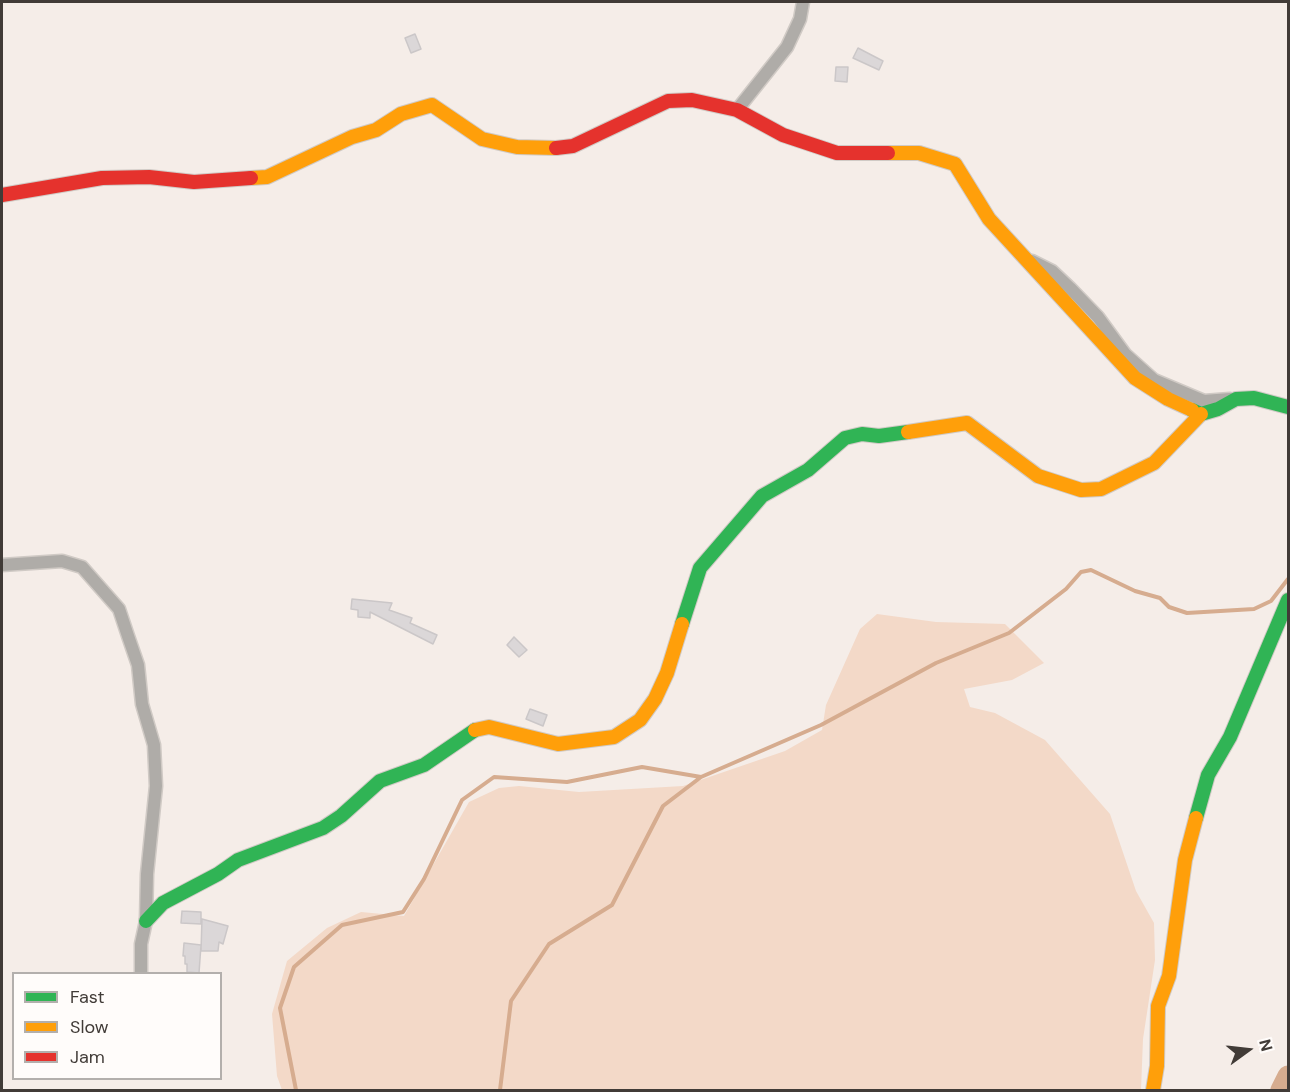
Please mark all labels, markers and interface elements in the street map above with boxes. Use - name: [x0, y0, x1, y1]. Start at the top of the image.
- legend: [12, 972, 222, 1080]
- text: Fast: [70, 985, 105, 1009]
- text: Slow: [70, 1015, 109, 1039]
- north arrow: [1218, 1020, 1278, 1080]
- text: N: [1254, 1037, 1278, 1054]
- text: Jam: [70, 1045, 105, 1069]

